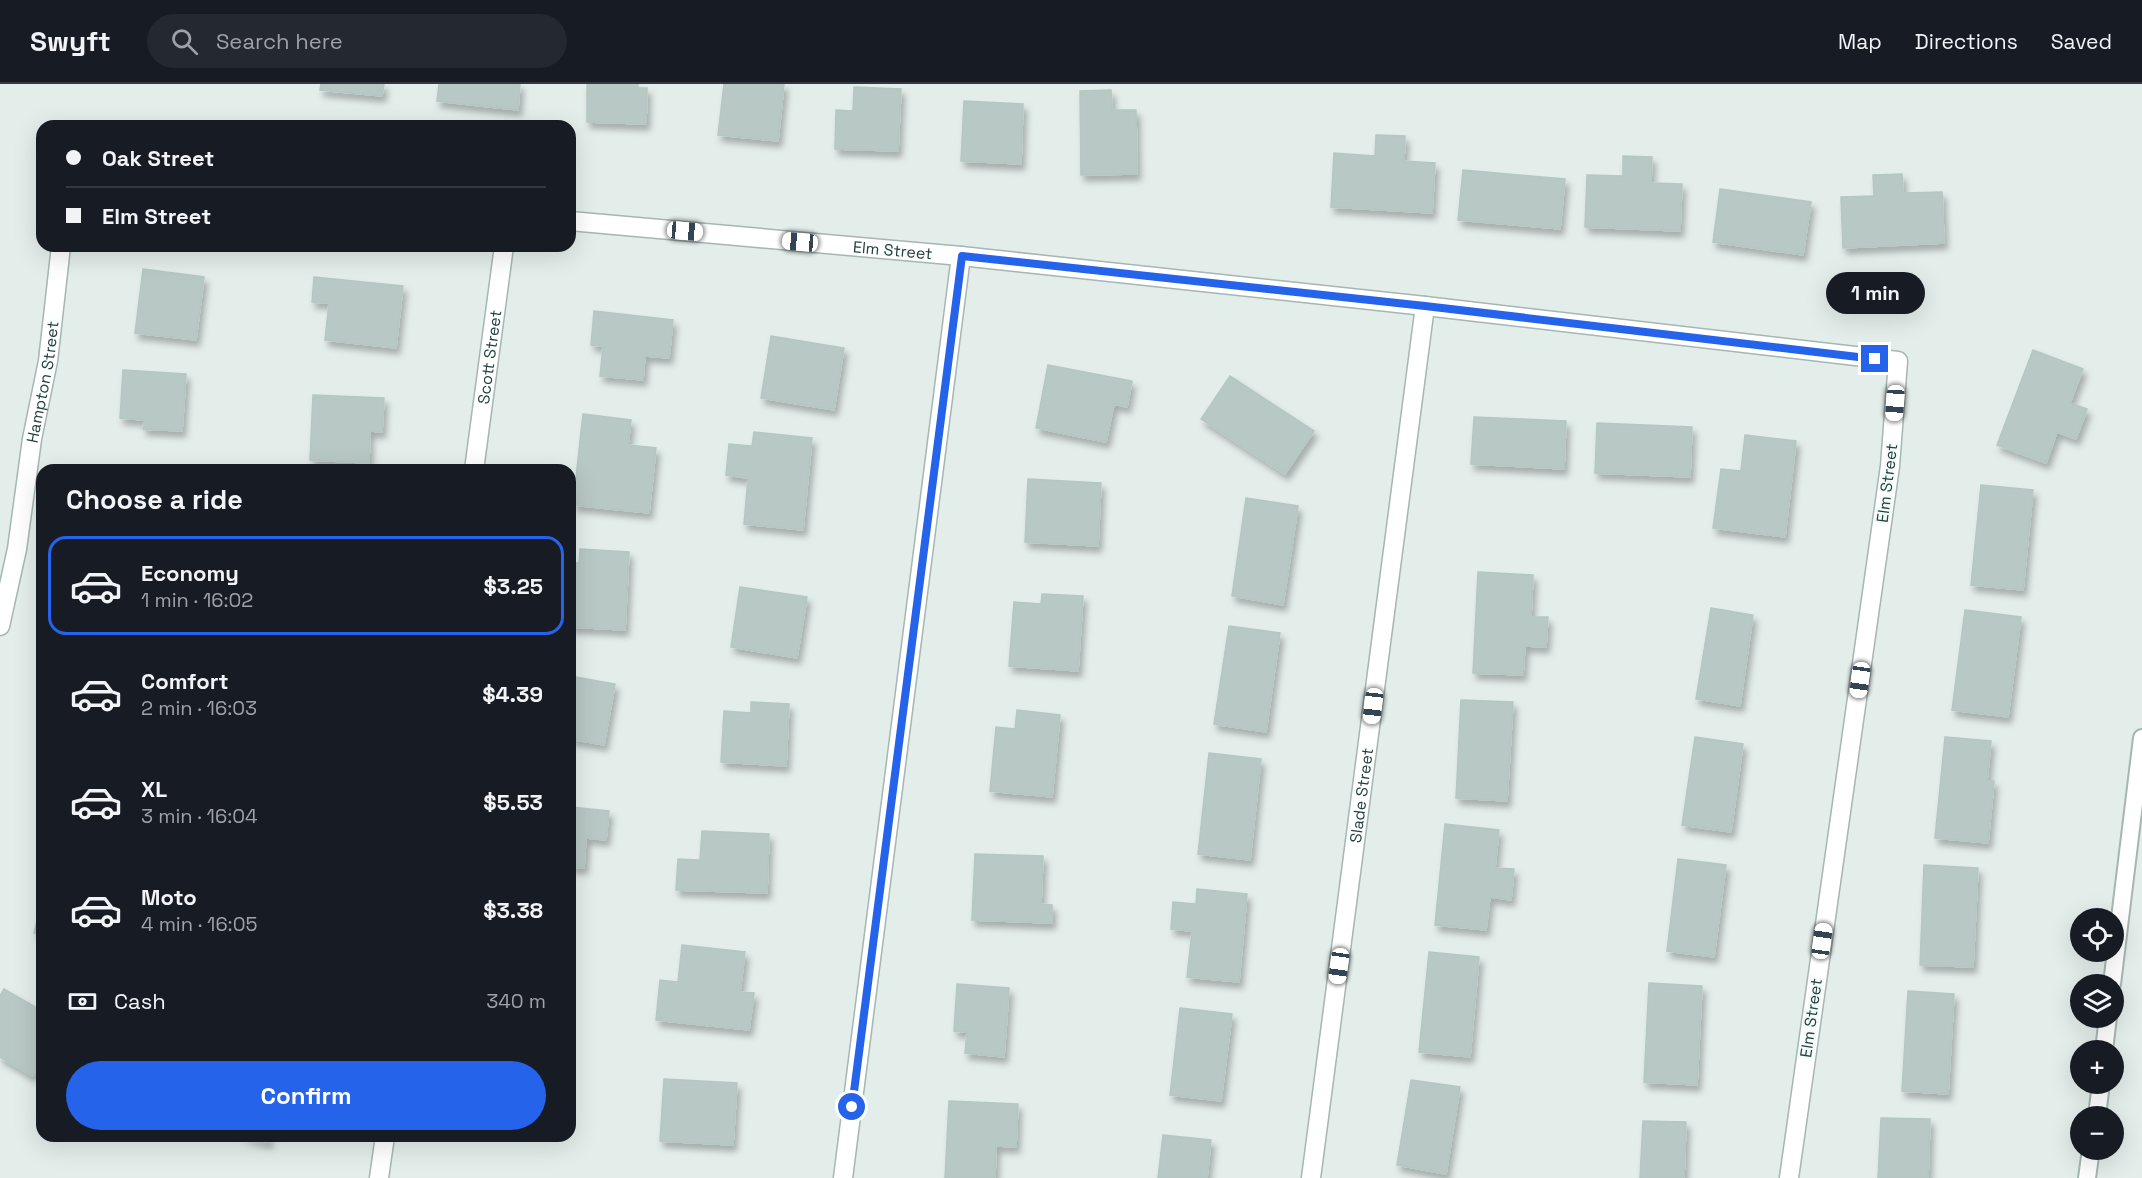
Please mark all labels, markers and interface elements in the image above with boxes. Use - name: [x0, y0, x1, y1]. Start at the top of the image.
- search box: [147, 14, 567, 68]
- text: Swyft: [30, 23, 111, 59]
- icon: search: [168, 25, 201, 58]
- text: Search here: [216, 27, 343, 55]
- text: Map: [1838, 28, 1882, 55]
- text: Directions: [1915, 28, 2018, 55]
- text: Saved: [2051, 28, 2112, 55]
- text: Oak Street: [102, 144, 214, 172]
- text: Elm Street: [102, 202, 211, 230]
- car: [666, 220, 704, 242]
- car: [781, 231, 819, 253]
- street label: Elm Street: [852, 236, 933, 264]
- callout: 1 min: [1826, 272, 1924, 314]
- text: 1 min: [1851, 280, 1900, 306]
- street label: Scott Street: [472, 309, 506, 405]
- street label: Hampton Street: [21, 320, 63, 445]
- route end: [1861, 345, 1888, 372]
- car: [1885, 384, 1905, 422]
- street label: Elm Street: [1872, 442, 1902, 524]
- text: Choose a ride: [66, 482, 243, 517]
- icon: car: [69, 559, 123, 613]
- text: Economy: [141, 559, 239, 587]
- text: $3.25: [483, 572, 543, 600]
- text: 1 min · 16:02: [141, 587, 253, 613]
- car: [1849, 661, 1871, 699]
- icon: car: [69, 667, 123, 721]
- text: Comfort: [141, 667, 229, 695]
- text: $4.39: [482, 680, 543, 708]
- car: [1362, 687, 1384, 725]
- text: 2 min · 16:03: [141, 695, 257, 721]
- street label: Slade Street: [1344, 747, 1378, 844]
- icon: car: [69, 775, 123, 829]
- text: XL: [141, 775, 167, 803]
- text: $5.53: [483, 788, 543, 816]
- text: 3 min · 16:04: [141, 803, 258, 829]
- icon: car: [69, 883, 123, 937]
- text: Moto: [141, 883, 197, 911]
- text: $3.38: [483, 896, 543, 924]
- map controls: [2070, 908, 2124, 1160]
- button: locate: [2070, 908, 2124, 962]
- text: 4 min · 16:05: [141, 911, 257, 937]
- car: [1811, 922, 1833, 960]
- car: [1328, 947, 1350, 985]
- button: layers: [2070, 974, 2124, 1028]
- street label: Elm Street: [1795, 977, 1827, 1059]
- icon: cash: [66, 985, 99, 1018]
- text: Cash: [114, 987, 166, 1015]
- text: 340 m: [486, 988, 546, 1014]
- button: +: [2070, 1040, 2124, 1094]
- button: Confirm: [66, 1061, 546, 1130]
- route start: [838, 1093, 865, 1120]
- button: −: [2070, 1106, 2124, 1160]

